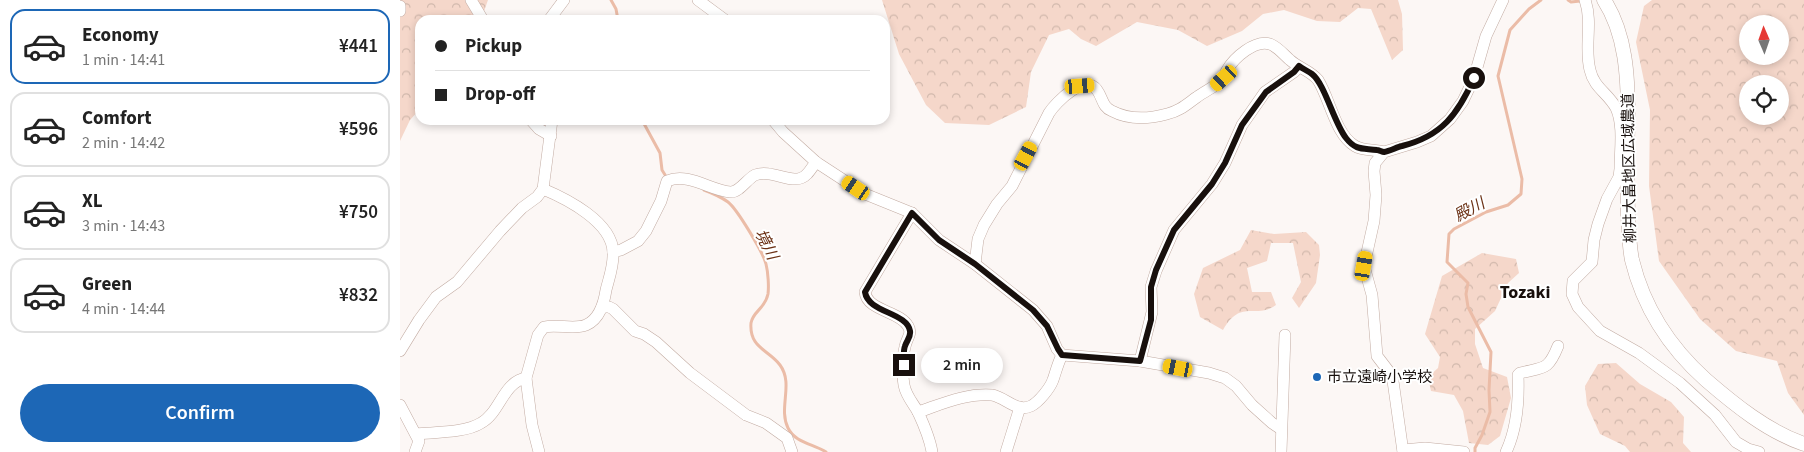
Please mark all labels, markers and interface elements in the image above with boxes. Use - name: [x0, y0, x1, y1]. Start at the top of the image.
- north arrow: [1739, 15, 1789, 65]
- map controls: [1739, 15, 1789, 125]
- text: Economy: [82, 22, 159, 49]
- icon: car: [22, 24, 67, 69]
- text: ¥441: [339, 33, 378, 60]
- text: Pickup: [465, 33, 522, 60]
- text: 1 min · 14:41: [82, 49, 165, 71]
- car: [1207, 62, 1240, 94]
- route start: [1463, 67, 1485, 89]
- button: locate: [1739, 75, 1789, 125]
- car: [1064, 77, 1095, 95]
- text: Drop-off: [465, 81, 535, 108]
- street label: 柳井大畠地区広域農道: [1618, 93, 1641, 243]
- text: Comfort: [82, 105, 152, 132]
- icon: car: [22, 107, 67, 152]
- text: ¥596: [339, 116, 378, 143]
- text: 2 min · 14:42: [82, 132, 165, 154]
- car: [1012, 139, 1039, 173]
- car: [839, 173, 872, 203]
- text: XL: [82, 188, 103, 215]
- icon: car: [22, 190, 67, 235]
- water label: 殿川: [1450, 192, 1491, 227]
- text: ¥750: [339, 199, 378, 226]
- text: 3 min · 14:43: [82, 215, 165, 237]
- water label: 境川: [749, 225, 784, 265]
- car: [1354, 250, 1373, 282]
- text: Green: [82, 271, 132, 298]
- icon: car: [22, 273, 67, 318]
- district label: Tozaki: [1500, 280, 1550, 305]
- text: ¥832: [339, 282, 378, 309]
- text: 4 min · 14:44: [82, 298, 165, 320]
- callout: 2 min: [922, 348, 1004, 382]
- route end: [893, 354, 915, 376]
- text: 2 min: [943, 354, 981, 376]
- car: [1161, 358, 1194, 378]
- place label: 市立遠崎小学校: [1327, 367, 1432, 388]
- marker: 市立遠崎小学校: [1311, 371, 1323, 383]
- button: Confirm: [20, 384, 380, 442]

